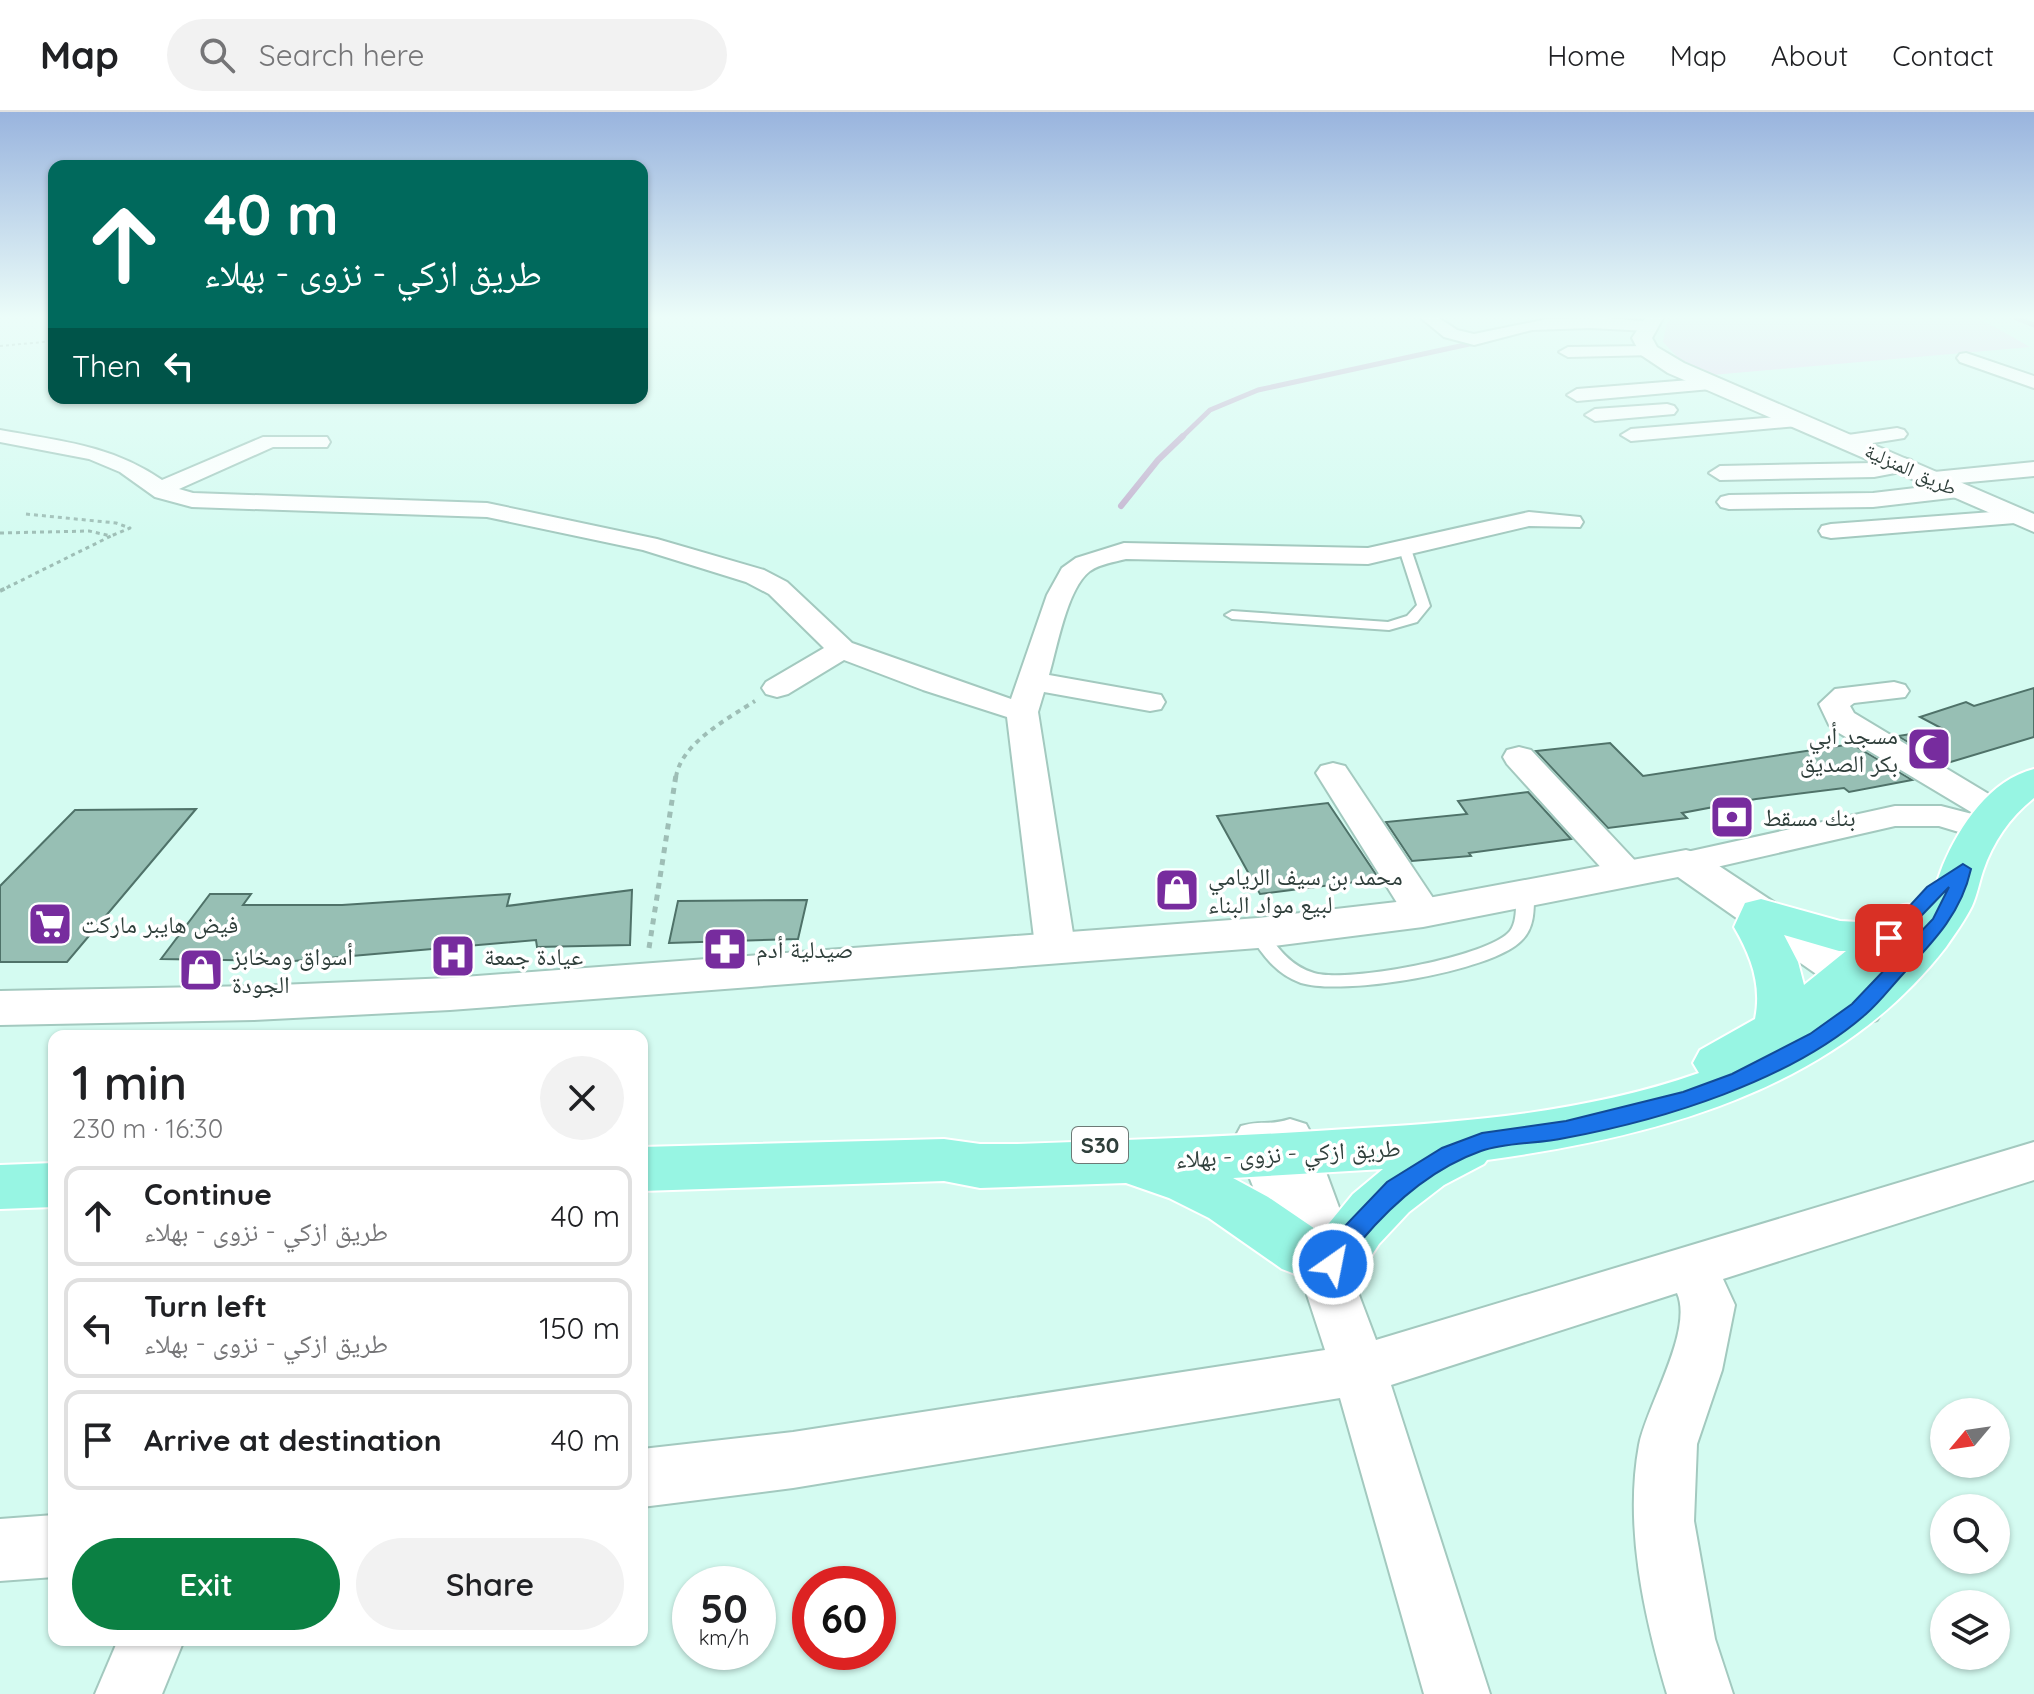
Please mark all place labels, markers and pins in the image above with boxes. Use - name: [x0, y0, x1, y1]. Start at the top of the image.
- place label: مسجد أبي بكر الصديق: [1800, 720, 1898, 778]
- mosque icon: مسجد أبي بكر الصديق: [1905, 725, 1953, 773]
- bank icon: بنك مسقط: [1708, 793, 1756, 841]
- place label: بنك مسقط: [1763, 802, 1856, 832]
- place label: محمد بن سيف الريامي لبيع مواد البناء: [1208, 861, 1403, 920]
- shop icon: محمد بن سيف الريامي لبيع مواد البناء: [1153, 866, 1201, 914]
- supermarket icon: فيض هايبر ماركت: [26, 900, 74, 948]
- pin: [1855, 904, 1923, 972]
- place label: فيض هايبر ماركت: [81, 909, 238, 939]
- pharmacy icon: صيدلية أدم: [701, 925, 749, 973]
- hospital icon: عيادة جمعة: [429, 932, 477, 980]
- place label: صيدلية أدم: [756, 934, 853, 966]
- place label: أسواق ومخابز الجودة: [231, 941, 353, 999]
- place label: عيادة جمعة: [484, 941, 583, 971]
- shop icon: أسواق ومخابز الجودة: [177, 946, 225, 994]

